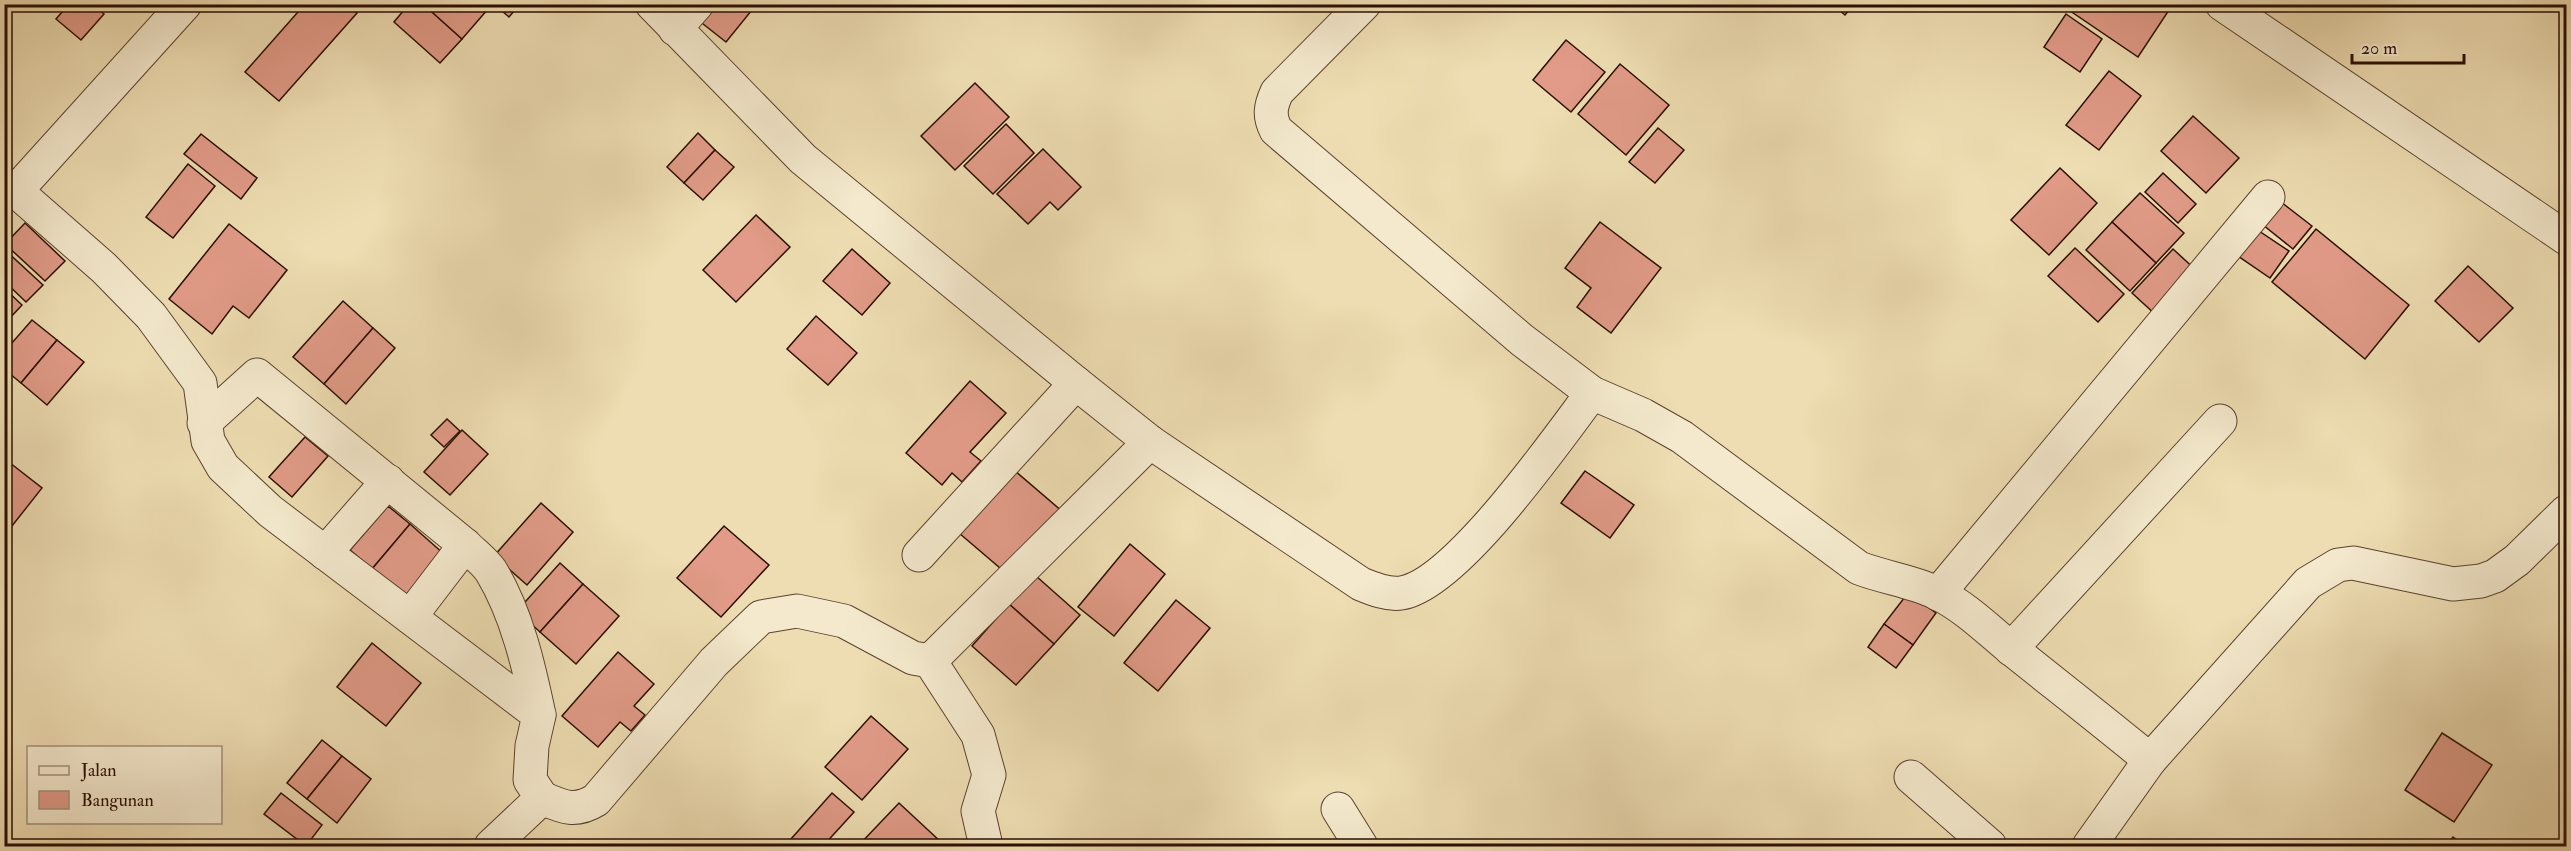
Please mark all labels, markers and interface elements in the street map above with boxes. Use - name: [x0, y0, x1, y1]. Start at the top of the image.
- scale bar: [2352, 27, 2464, 65]
- text: 20 m: [2361, 37, 2397, 60]
- legend: [27, 746, 222, 824]
- text: Jalan: [80, 759, 117, 782]
- text: Bangunan: [81, 789, 154, 812]

